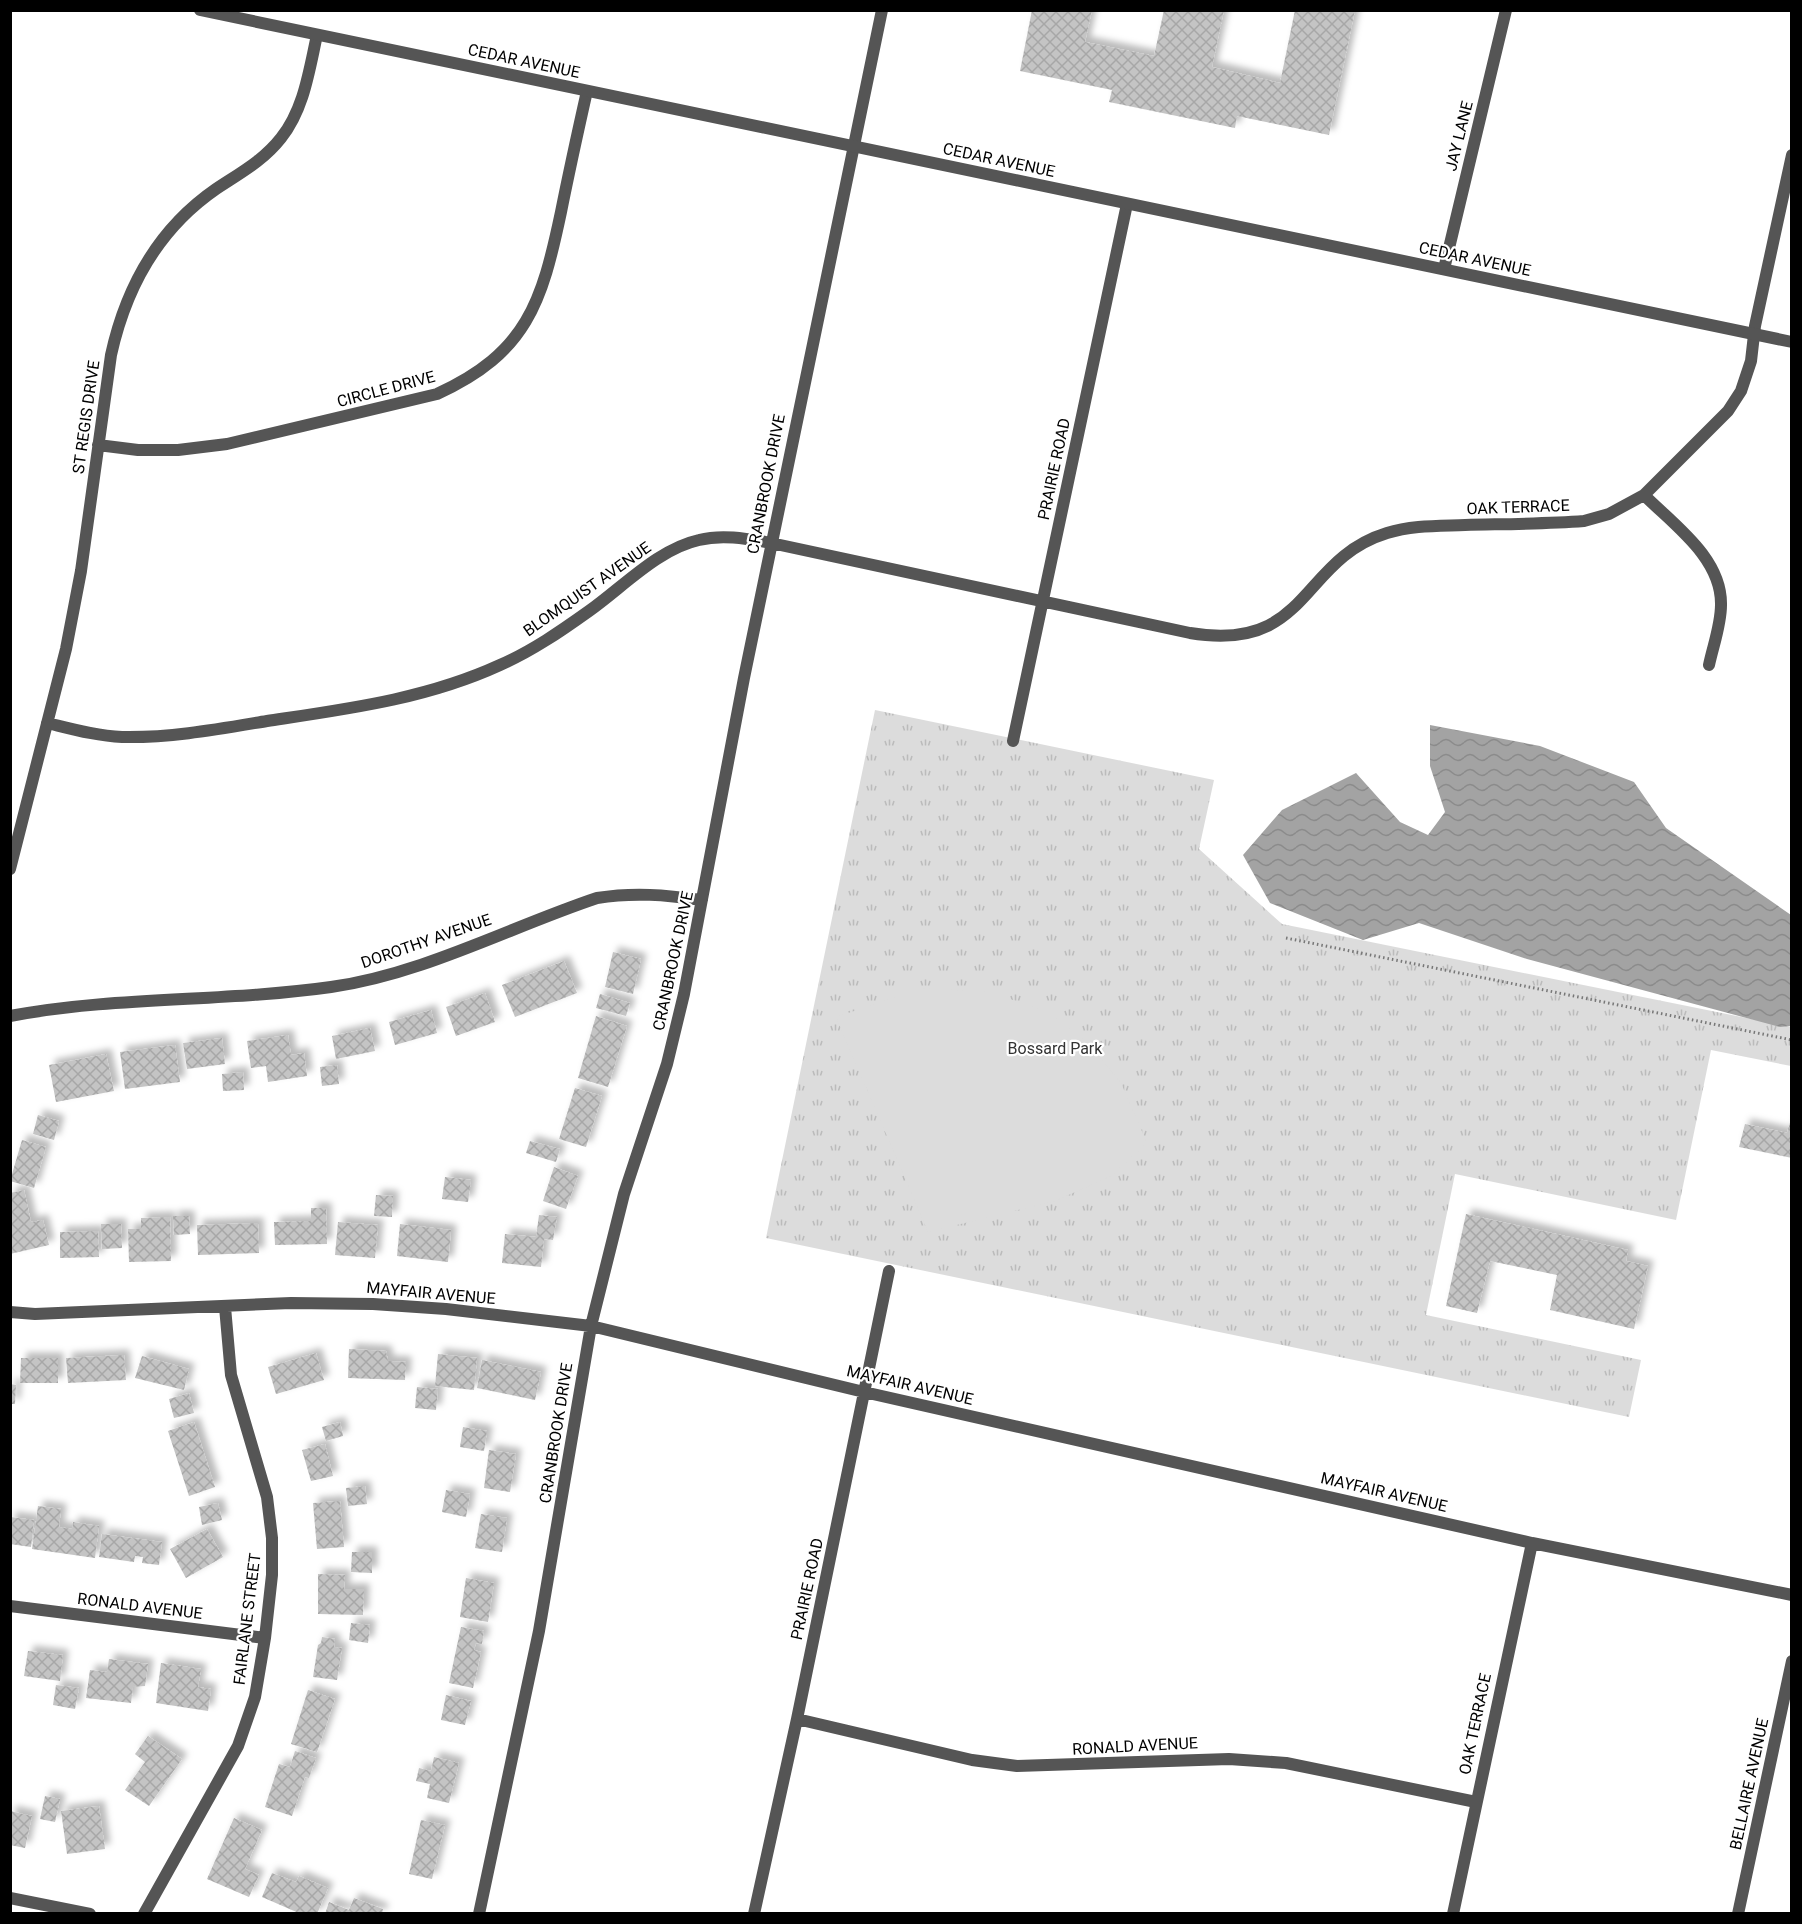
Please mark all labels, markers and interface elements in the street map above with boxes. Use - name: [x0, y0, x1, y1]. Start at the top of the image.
- street label: CEDAR AVENUE: [466, 40, 582, 82]
- street label: JAY LANE: [1441, 99, 1477, 173]
- street label: CEDAR AVENUE: [941, 139, 1057, 181]
- street label: CEDAR AVENUE: [1417, 238, 1533, 280]
- street label: ST REGIS DRIVE: [69, 359, 103, 475]
- street label: CIRCLE DRIVE: [335, 367, 437, 411]
- street label: CRANBROOK DRIVE: [743, 413, 789, 555]
- street label: PRAIRIE ROAD: [1034, 416, 1074, 522]
- street label: OAK TERRACE: [1466, 496, 1570, 518]
- street label: BLOMQUIST AVENUE: [520, 538, 654, 640]
- street label: CRANBROOK DRIVE: [649, 890, 697, 1032]
- street label: DOROTHY AVENUE: [358, 910, 494, 972]
- park label: Bossard Park: [1008, 1039, 1103, 1058]
- street label: MAYFAIR AVENUE: [366, 1278, 496, 1308]
- street label: CRANBROOK DRIVE: [536, 1361, 576, 1505]
- street label: MAYFAIR AVENUE: [845, 1361, 975, 1409]
- street label: MAYFAIR AVENUE: [1319, 1468, 1449, 1516]
- street label: PRAIRIE ROAD: [787, 1536, 827, 1642]
- street label: FAIRLANE STREET: [229, 1552, 265, 1686]
- street label: RONALD AVENUE: [76, 1589, 204, 1623]
- street label: OAK TERRACE: [1455, 1672, 1495, 1776]
- street label: BELLAIRE AVENUE: [1726, 1716, 1772, 1852]
- street label: RONALD AVENUE: [1072, 1733, 1198, 1759]

